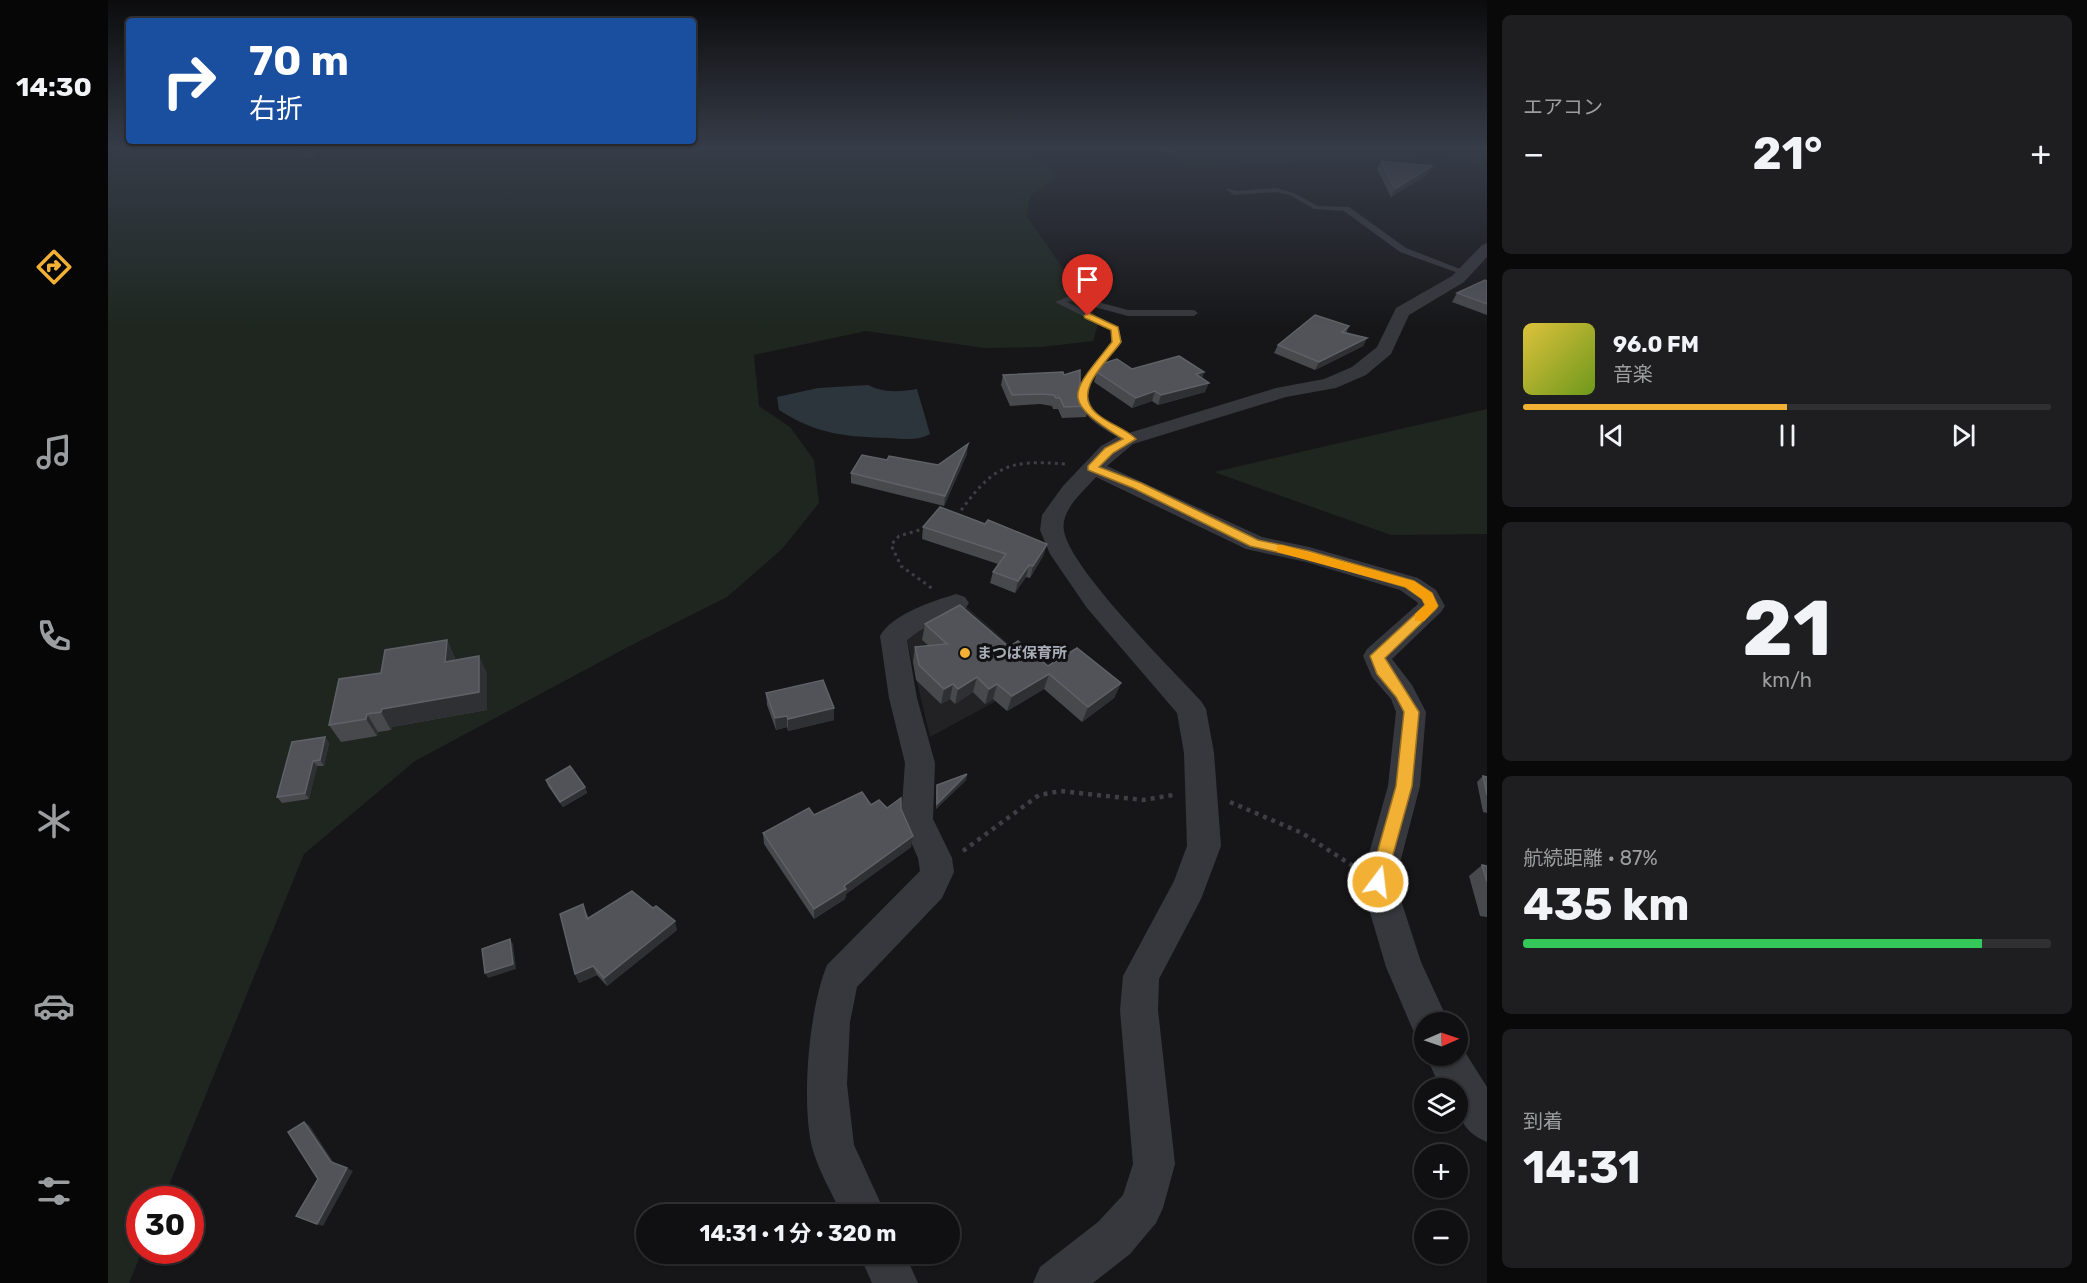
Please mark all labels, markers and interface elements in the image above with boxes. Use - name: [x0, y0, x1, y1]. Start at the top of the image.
- text: 70 m: [249, 36, 349, 86]
- icon: right: [150, 42, 228, 120]
- text: 14:30: [16, 71, 92, 103]
- text: 右折: [249, 93, 303, 125]
- text: エアコン: [1523, 95, 1603, 119]
- text: 21°: [1752, 127, 1823, 180]
- text: −: [1523, 134, 1544, 173]
- text: +: [2030, 134, 2051, 173]
- icon: directions: [33, 246, 75, 288]
- pin: [1062, 254, 1113, 316]
- icon: arrive: [1071, 263, 1104, 296]
- text: 96.0 FM: [1613, 331, 1699, 358]
- text: 音楽: [1613, 362, 1653, 386]
- icon: previous: [1595, 419, 1628, 452]
- icon: pause: [1771, 419, 1804, 452]
- icon: next: [1947, 419, 1980, 452]
- icon: music: [33, 431, 75, 473]
- text: 21: [1742, 582, 1832, 675]
- icon: phone: [33, 615, 75, 657]
- place label: まつば保育所: [977, 644, 1067, 662]
- marker: まつば保育所: [958, 646, 972, 660]
- text: km/h: [1762, 668, 1812, 692]
- icon: climate: [33, 800, 75, 842]
- text: 航続距離 · 87%: [1523, 846, 1658, 870]
- position arrow: [1346, 850, 1410, 914]
- text: 435 km: [1523, 878, 1690, 931]
- icon: car: [33, 985, 75, 1027]
- north arrow: [1414, 1012, 1468, 1066]
- map controls: [1414, 1012, 1468, 1264]
- button: layers: [1414, 1078, 1468, 1132]
- text: 到着: [1523, 1109, 1563, 1133]
- text: 14:31: [1523, 1141, 1641, 1194]
- button: +: [1414, 1144, 1468, 1198]
- icon: filters: [33, 1170, 75, 1212]
- speed limit sign: 30: [126, 1186, 204, 1264]
- button: −: [1414, 1210, 1468, 1264]
- text: 14:31 · 1 分 · 320 m: [700, 1220, 897, 1247]

